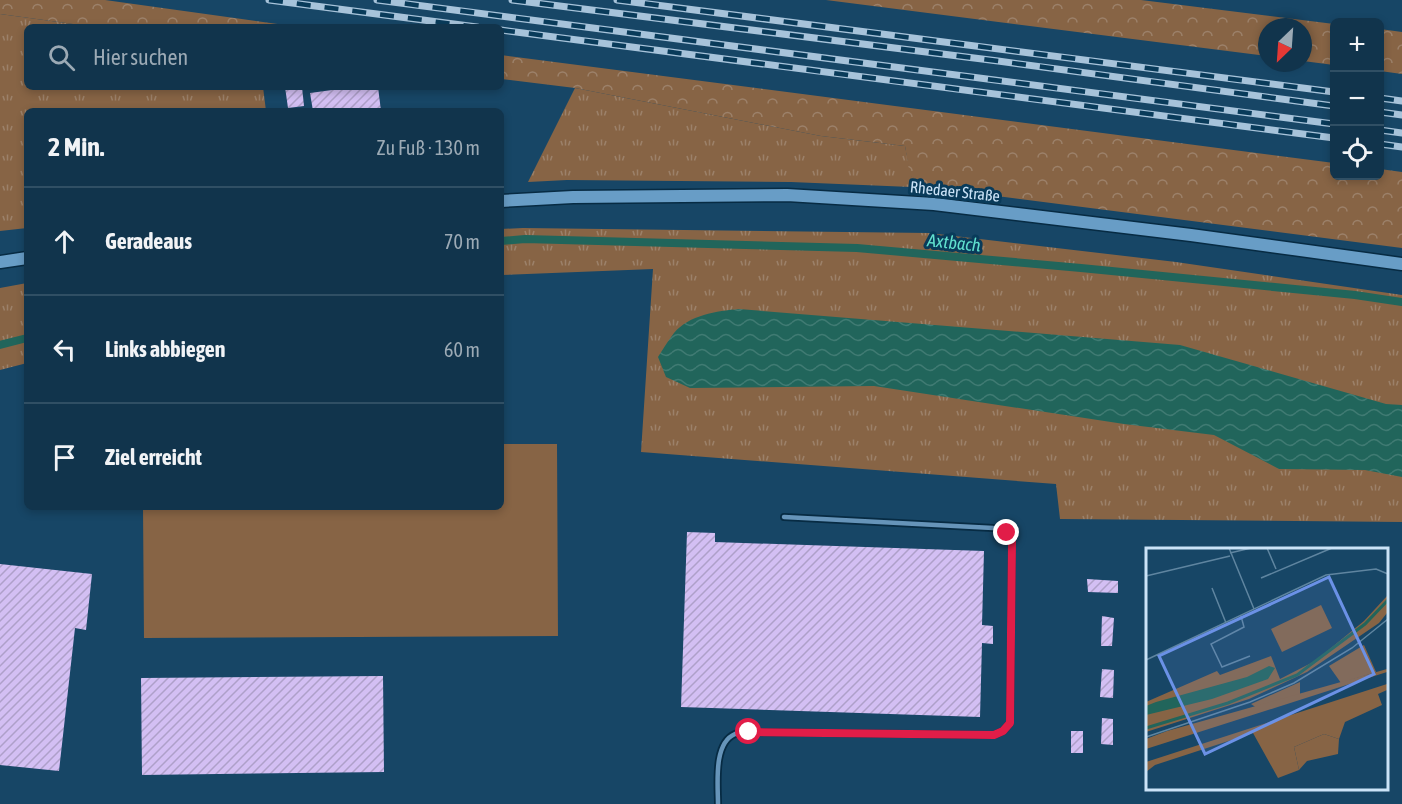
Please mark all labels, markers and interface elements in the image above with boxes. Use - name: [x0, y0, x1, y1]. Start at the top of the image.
- north arrow: [1258, 18, 1312, 72]
- map controls: [1330, 18, 1384, 180]
- button: +: [1330, 18, 1384, 72]
- search box: [24, 24, 504, 90]
- icon: search: [45, 41, 78, 74]
- text: Hier suchen: [93, 44, 188, 70]
- button: −: [1330, 72, 1384, 126]
- button: locate: [1330, 126, 1384, 180]
- text: 2 Min.: [48, 132, 104, 162]
- text: Zu Fuß · 130 m: [377, 136, 480, 159]
- street label: Rhedaer Straße: [909, 177, 1001, 205]
- icon: ahead: [48, 225, 81, 258]
- text: Geradeaus: [105, 228, 192, 254]
- water label: Axtbach: [925, 229, 982, 256]
- text: 70 m: [444, 230, 480, 253]
- icon: left: [48, 333, 81, 366]
- text: Links abbiegen: [105, 336, 226, 362]
- text: 60 m: [444, 338, 480, 361]
- icon: arrive: [48, 441, 81, 474]
- text: Ziel erreicht: [105, 444, 202, 470]
- route end: [993, 519, 1019, 545]
- inset map: [1146, 548, 1387, 789]
- route start: [735, 718, 761, 744]

